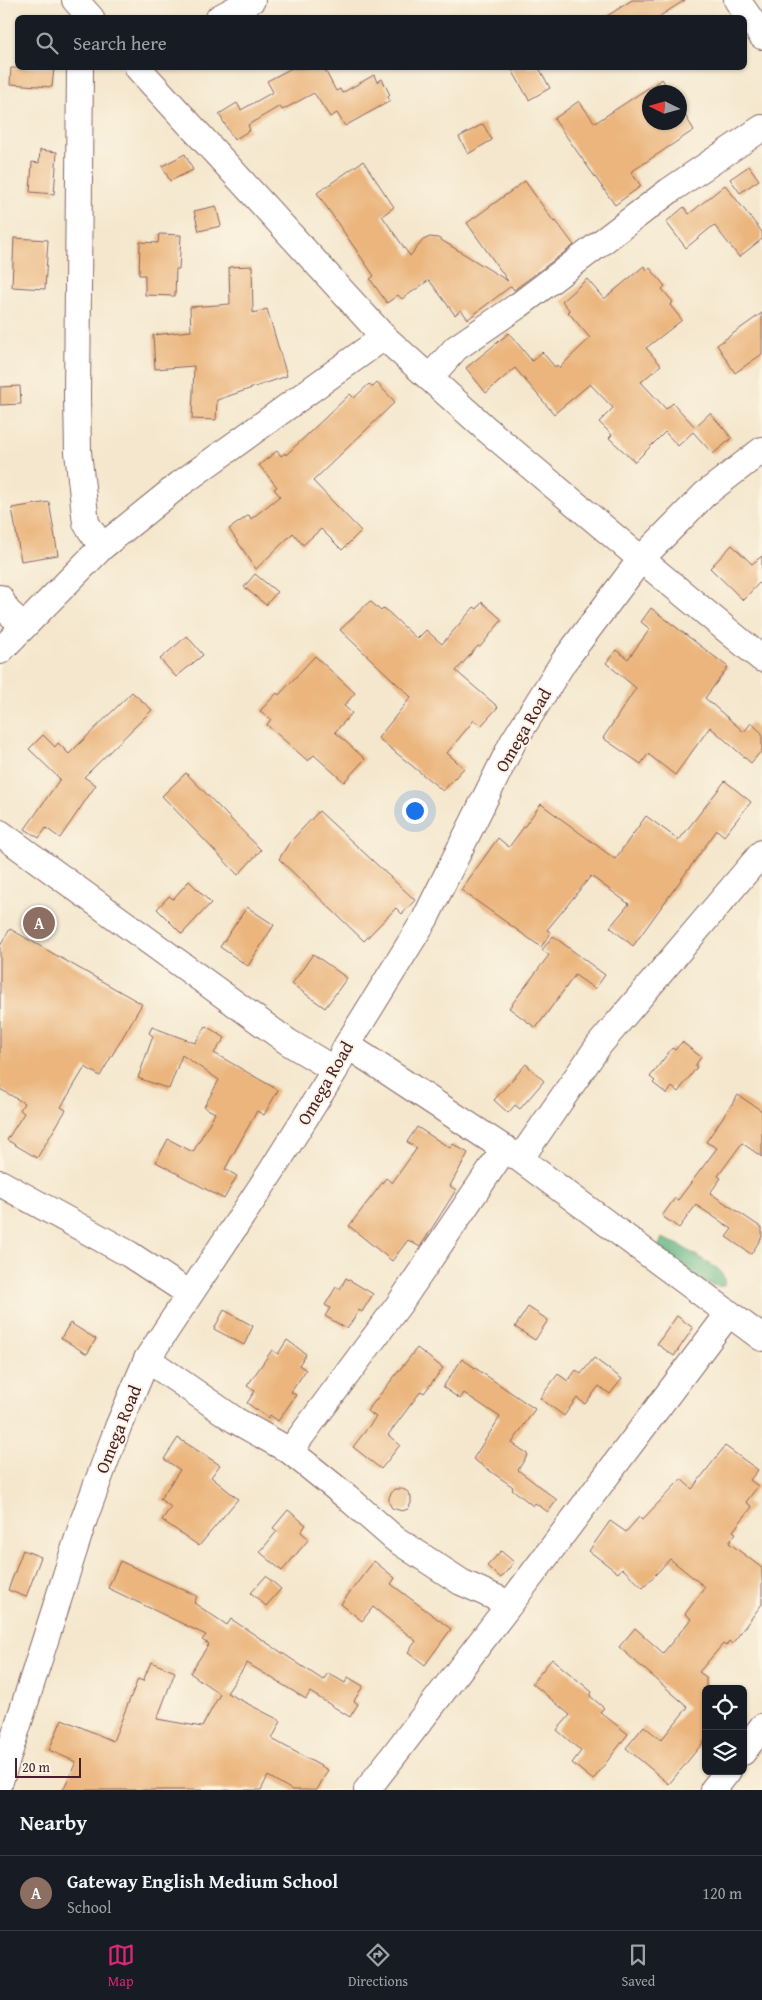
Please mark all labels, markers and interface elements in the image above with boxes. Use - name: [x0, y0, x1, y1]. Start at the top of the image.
- search box: [15, 15, 747, 70]
- icon: search: [33, 29, 61, 57]
- text: Search here: [73, 29, 167, 57]
- north arrow: [642, 85, 687, 130]
- street label: Omega Road: [488, 683, 558, 777]
- your location: [402, 798, 428, 824]
- pin: A: [23, 904, 55, 942]
- street label: Omega Road: [290, 1036, 360, 1130]
- street label: Omega Road: [88, 1380, 148, 1477]
- map controls: [702, 1685, 747, 1775]
- button: locate: [702, 1685, 747, 1730]
- button: layers: [702, 1730, 747, 1775]
- scale bar: [15, 1755, 81, 1778]
- text: 20 m: [22, 1757, 50, 1777]
- text: Nearby: [20, 1807, 87, 1838]
- text: Gateway English Medium School: [67, 1867, 338, 1895]
- text: A: [31, 1881, 41, 1905]
- text: 120 m: [702, 1881, 742, 1905]
- text: School: [67, 1895, 111, 1919]
- tab: Map: [107, 1941, 135, 1991]
- tab: Directions: [348, 1941, 408, 1991]
- tab: Saved: [621, 1941, 655, 1991]

